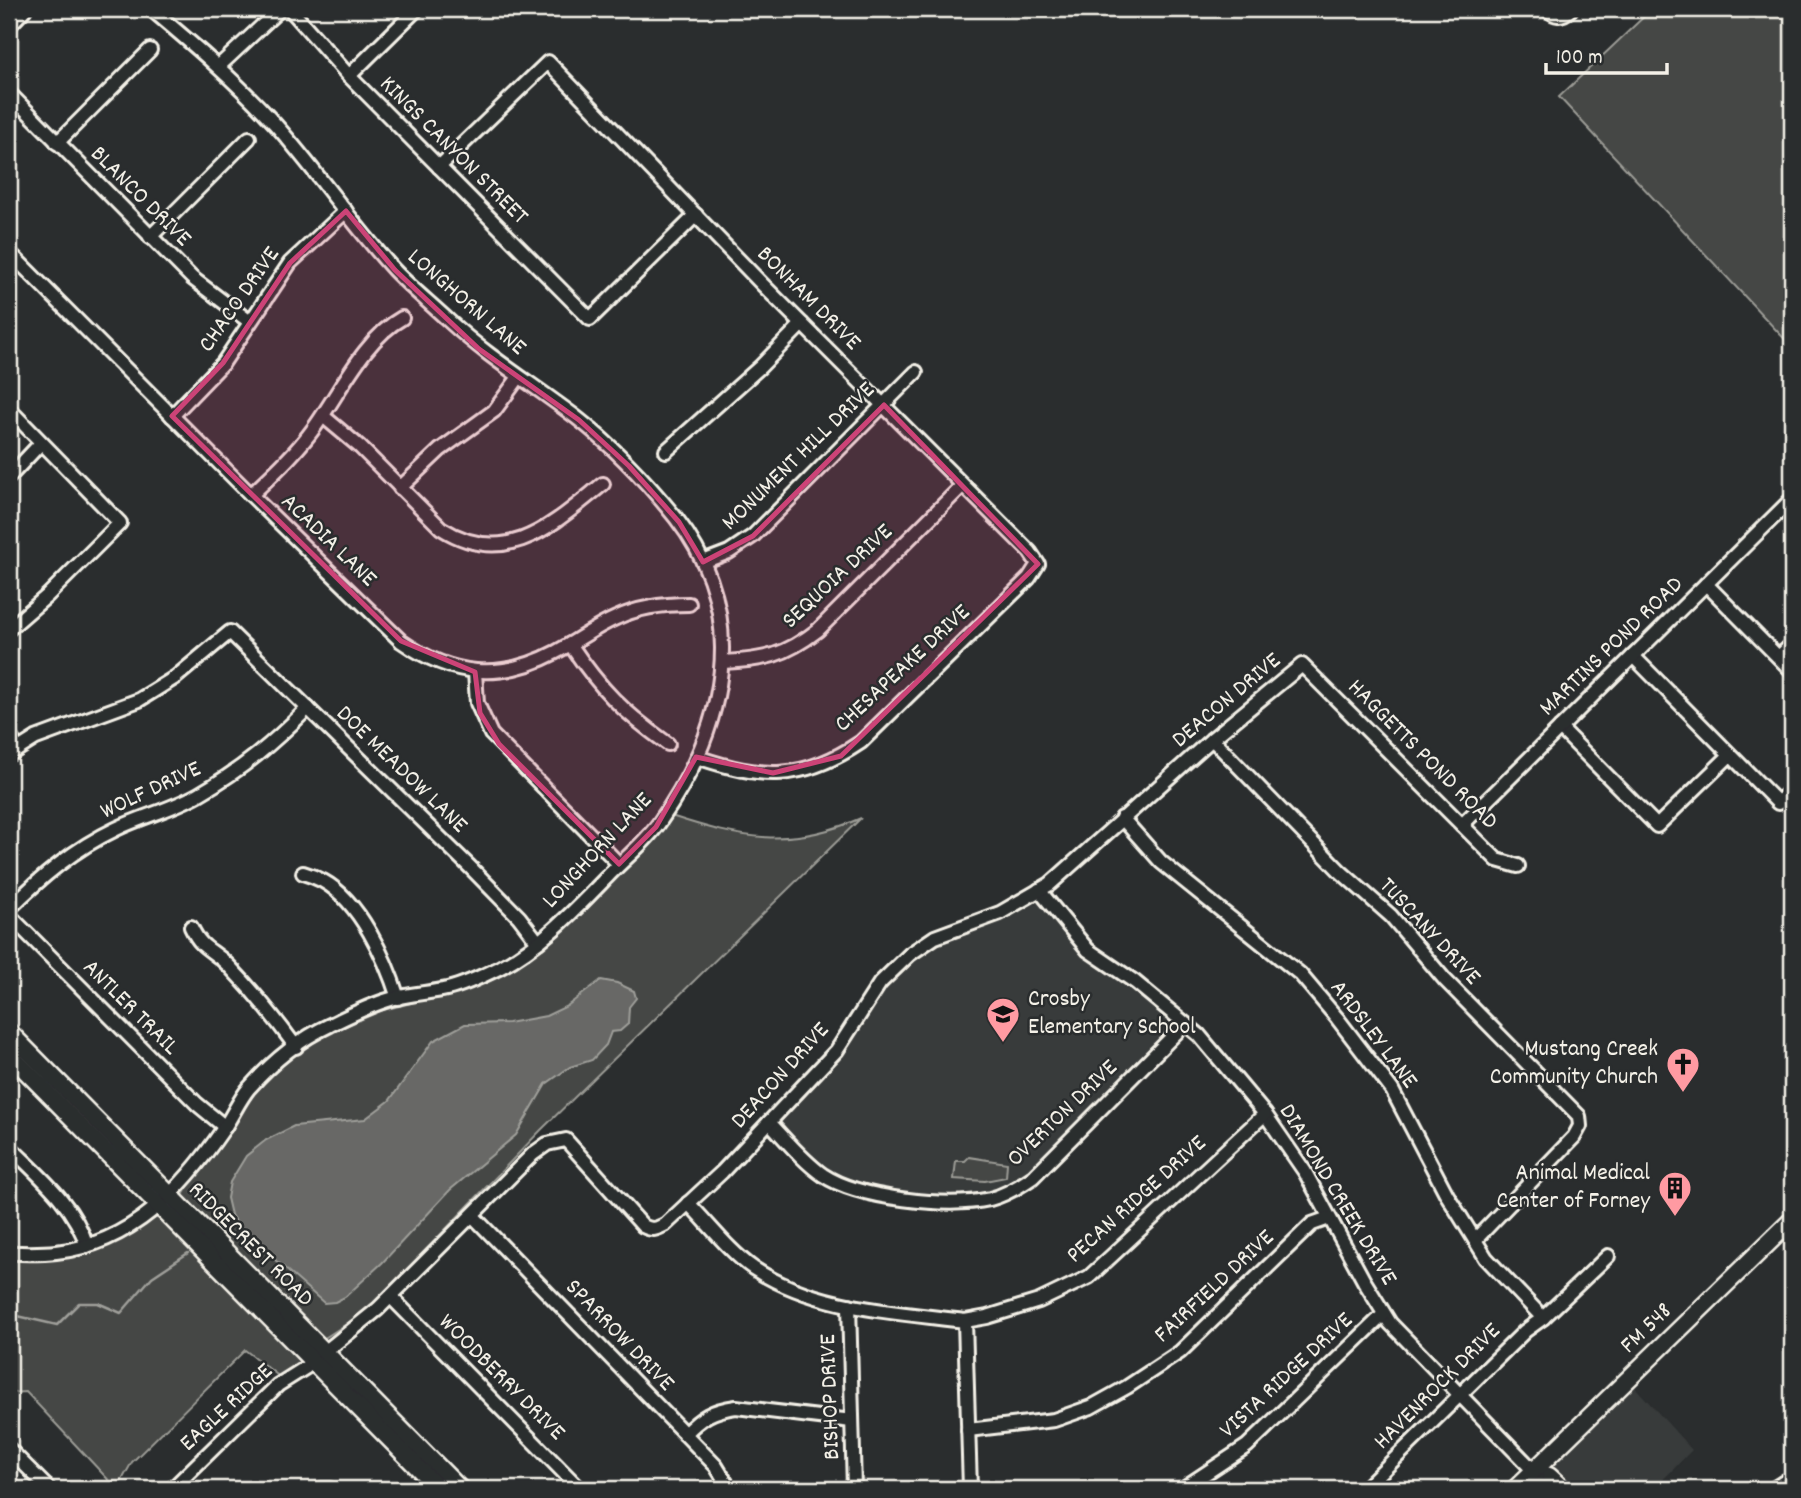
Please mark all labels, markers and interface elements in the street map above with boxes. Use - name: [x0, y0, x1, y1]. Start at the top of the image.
- scale bar: [1546, 32, 1666, 76]
- text: 100 m: [1556, 44, 1603, 74]
- street label: KINGS CANYON STREET: [371, 69, 536, 234]
- street label: BLANCO DRIVE: [82, 139, 198, 255]
- street label: BONHAM DRIVE: [748, 239, 868, 359]
- street label: CHACO DRIVE: [191, 240, 289, 360]
- street label: LONGHORN LANE: [399, 242, 533, 365]
- street label: MONUMENT HILL DRIVE: [715, 375, 884, 539]
- street label: ACADIA LANE: [272, 486, 384, 596]
- street label: SEQUOIA DRIVE: [775, 516, 901, 637]
- street label: MARTINS POND ROAD: [1532, 569, 1692, 725]
- street label: CHESAPEAKE DRIVE: [827, 597, 979, 741]
- street label: DEACON DRIVE: [1165, 645, 1289, 757]
- street label: HAGGETTS POND ROAD: [1339, 672, 1505, 838]
- street label: DOE MEADOW LANE: [327, 698, 475, 842]
- street label: WOLF DRIVE: [95, 753, 207, 829]
- street label: LONGHORN LANE: [535, 785, 661, 917]
- street label: TUSCANY DRIVE: [1370, 870, 1488, 994]
- street label: ANTLER TRAIL: [74, 952, 186, 1064]
- street label: ARDSLEY LANE: [1321, 973, 1425, 1097]
- place label: Crosby Elementary School: [1028, 983, 1196, 1045]
- school or university icon: Crosby Elementary School: [984, 995, 1022, 1044]
- street label: DEACON DRIVE: [724, 1015, 838, 1137]
- place label: Mustang Creek Community Church: [1490, 1033, 1658, 1095]
- church icon: Mustang Creek Community Church: [1664, 1045, 1702, 1094]
- street label: OVERTON DRIVE: [1000, 1052, 1126, 1176]
- street label: DIAMOND CREEK DRIVE: [1269, 1098, 1405, 1292]
- street label: PECAN RIDGE DRIVE: [1059, 1128, 1215, 1272]
- place label: Animal Medical Center of Forney: [1496, 1157, 1651, 1219]
- building icon: Animal Medical Center of Forney: [1656, 1169, 1694, 1218]
- street label: RIDGECREST ROAD: [179, 1174, 321, 1316]
- street label: FAIRFIELD DRIVE: [1147, 1222, 1283, 1352]
- street label: SPARROW DRIVE: [556, 1272, 682, 1400]
- street label: FM 548: [1613, 1296, 1681, 1362]
- street label: VISTA RIDGE DRIVE: [1213, 1305, 1361, 1447]
- street label: WOODBERRY DRIVE: [430, 1307, 572, 1449]
- street label: HAVENROCK DRIVE: [1367, 1316, 1509, 1458]
- street label: BISHOP DRIVE: [812, 1333, 850, 1460]
- street label: EAGLE RIDGE: [173, 1356, 281, 1460]

